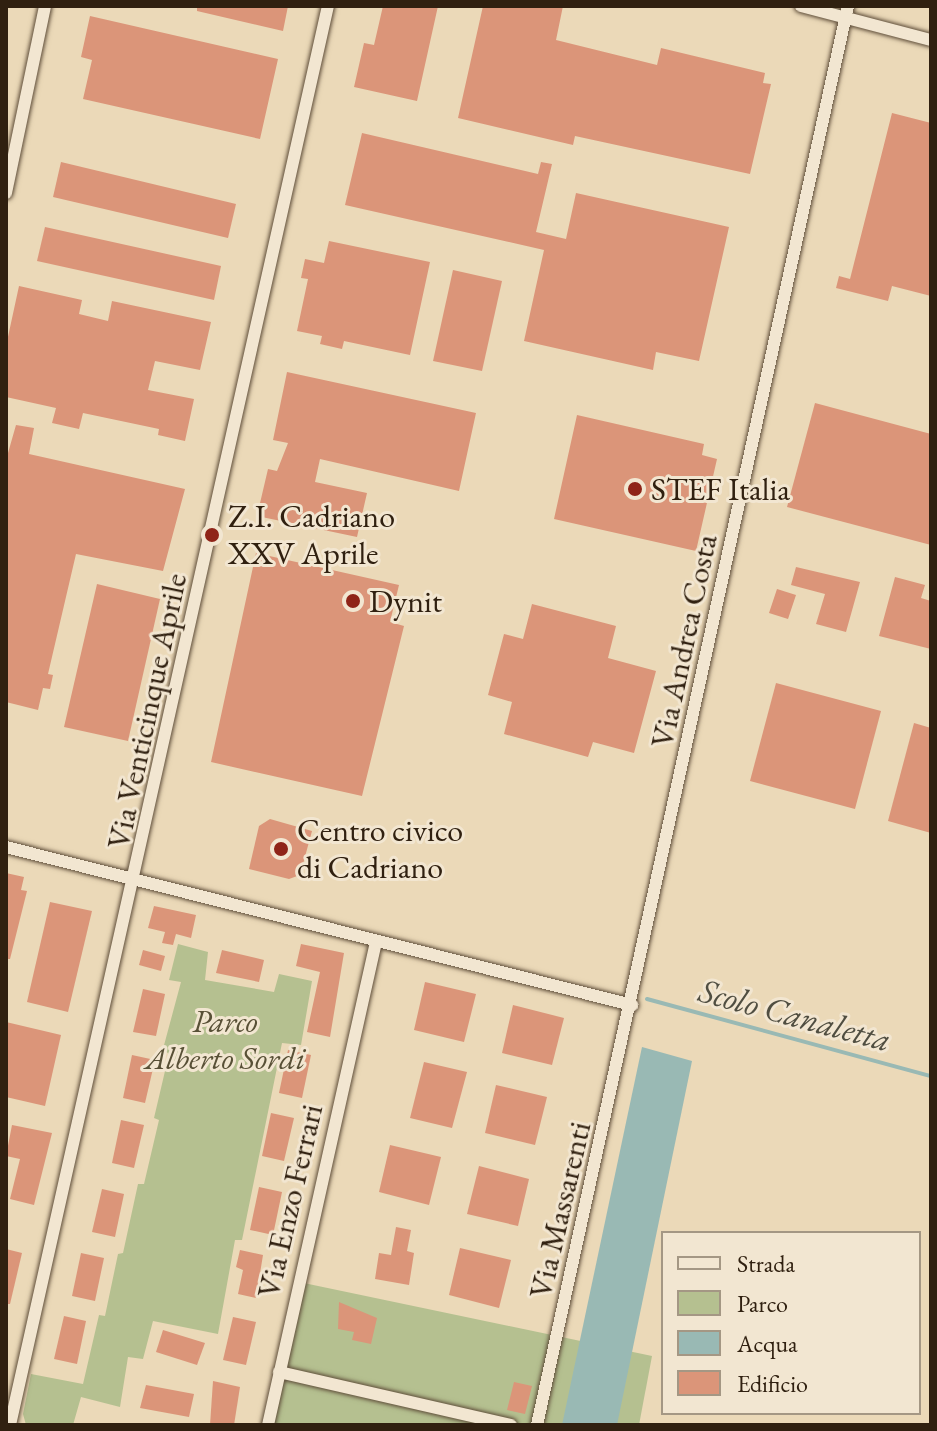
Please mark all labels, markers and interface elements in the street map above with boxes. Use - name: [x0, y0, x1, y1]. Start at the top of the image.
- place label: STEF Italia: [651, 470, 790, 508]
- marker: STEF Italia: [626, 480, 644, 498]
- place label: Z.I. Cadriano XXV Aprile: [228, 498, 395, 573]
- marker: Z.I. Cadriano XXV Aprile: [203, 526, 221, 544]
- street label: Via Andrea Costa: [643, 531, 725, 751]
- street label: Via Venticinque Aprile: [99, 570, 195, 852]
- place label: Dynit: [369, 582, 442, 620]
- marker: Dynit: [344, 592, 362, 610]
- place label: Centro civico di Cadriano: [297, 812, 463, 887]
- marker: Centro civico di Cadriano: [272, 840, 290, 858]
- water label: Scolo Canaletta: [695, 970, 895, 1060]
- park label: Parco Alberto Sordi: [145, 1003, 305, 1078]
- street label: Via Enzo Ferrari: [249, 1100, 331, 1302]
- street label: Via Massarenti: [521, 1118, 599, 1302]
- legend: [661, 1231, 921, 1415]
- text: Strada: [737, 1248, 795, 1279]
- text: Parco: [737, 1288, 788, 1319]
- text: Acqua: [737, 1328, 798, 1359]
- text: Edificio: [737, 1368, 808, 1399]

